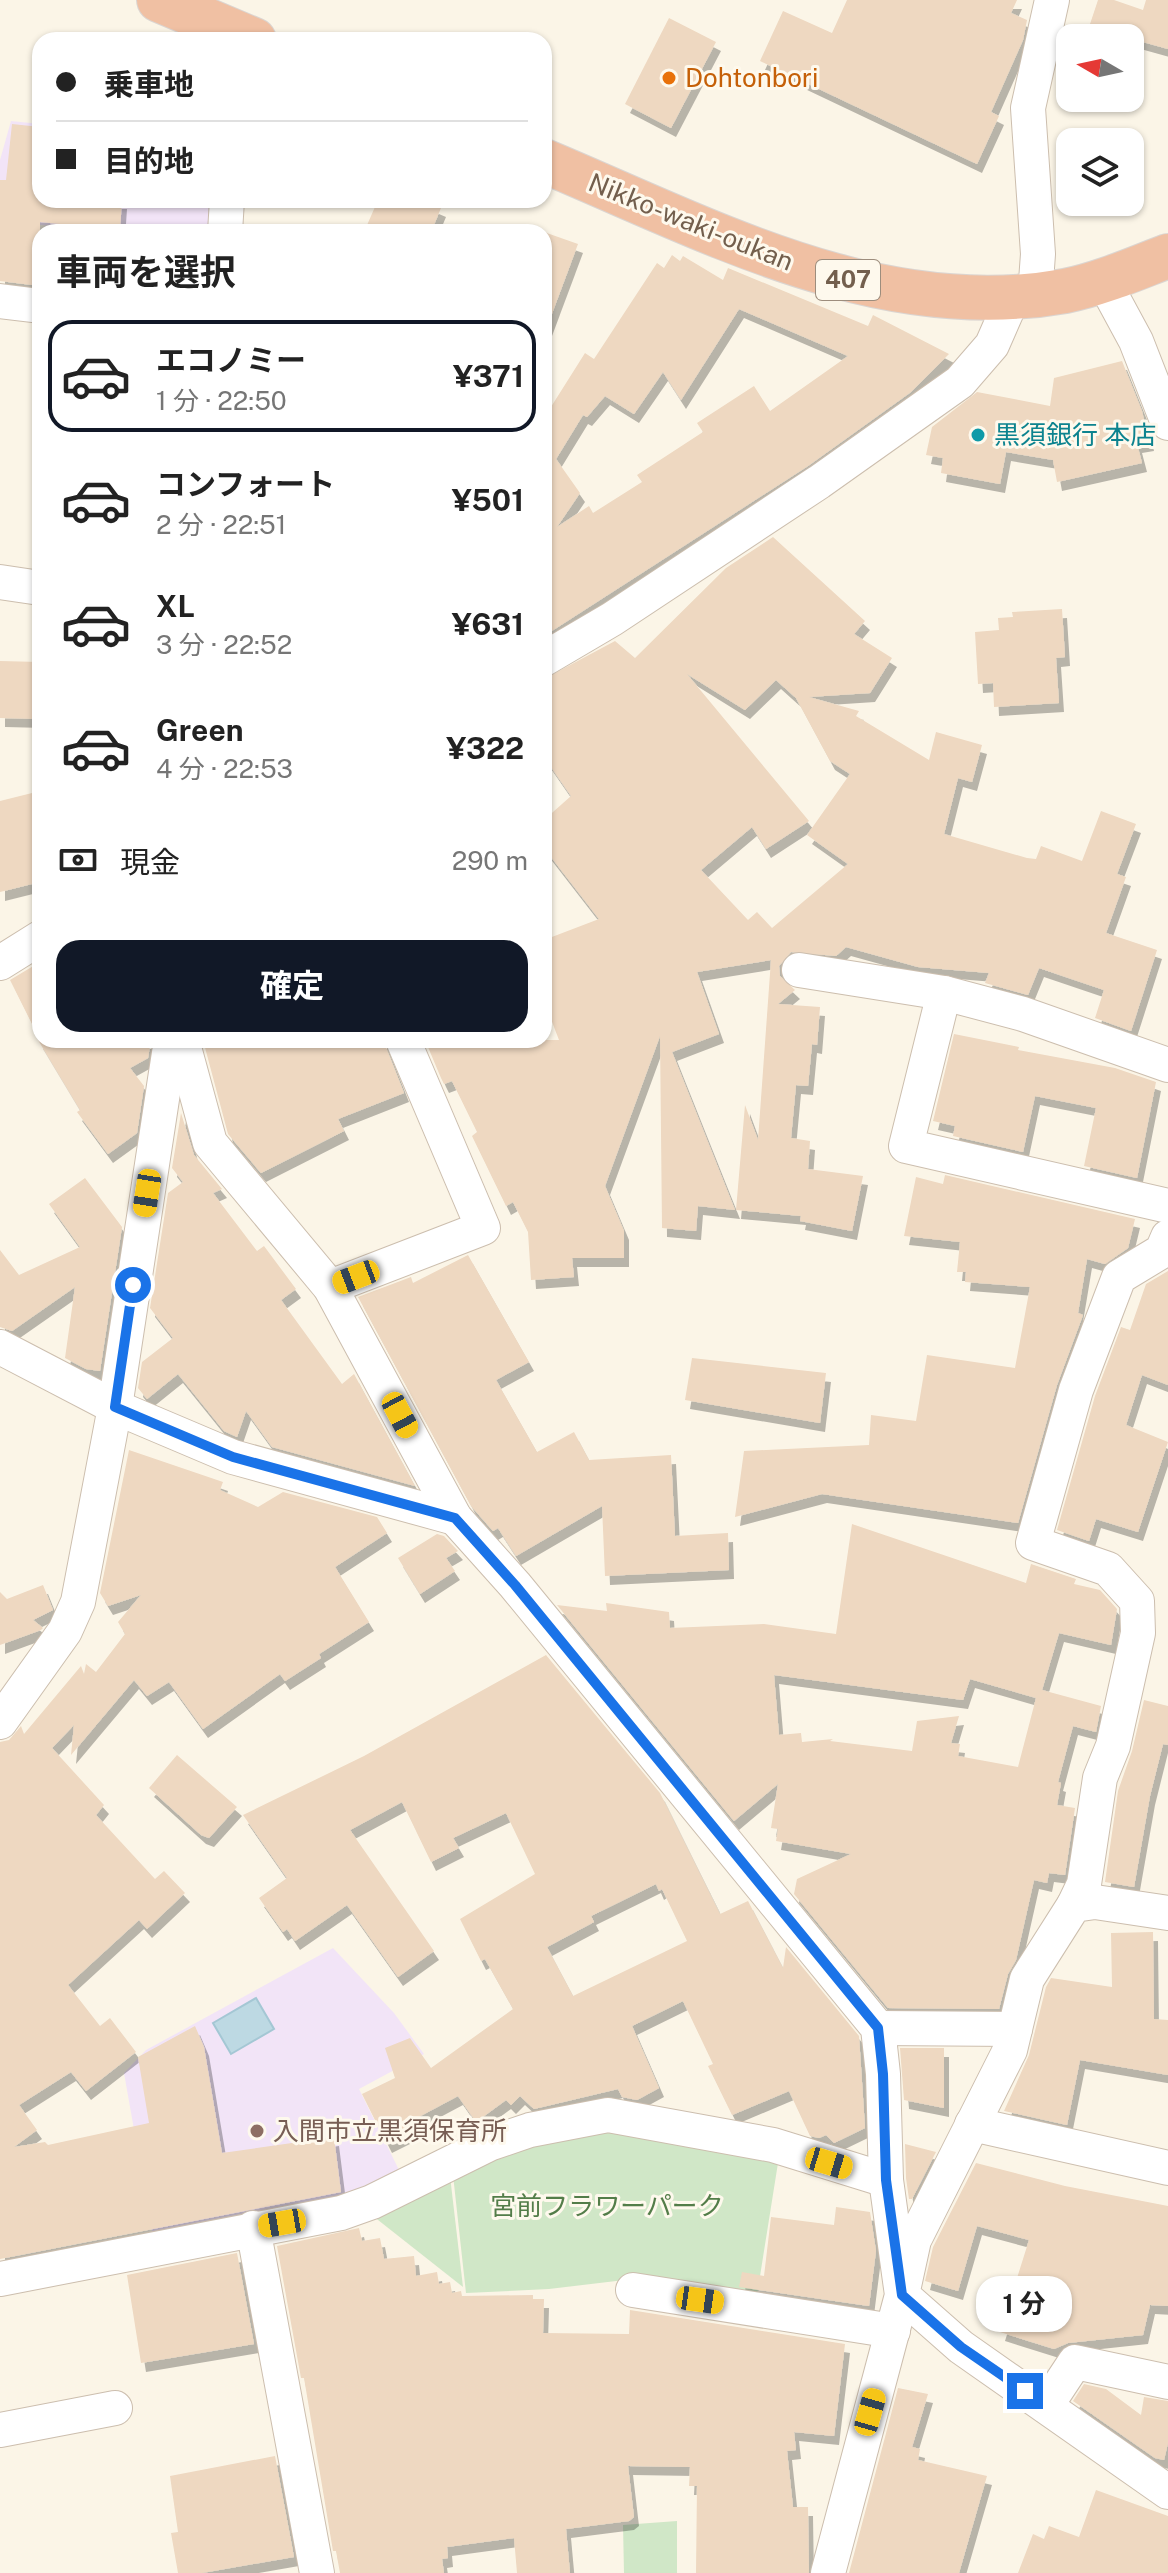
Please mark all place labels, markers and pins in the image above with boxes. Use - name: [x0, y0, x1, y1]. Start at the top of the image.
- place label: Dohtonbori: [685, 62, 818, 93]
- marker: Dohtonbori: [660, 69, 678, 87]
- place label: 黒須銀行 本店: [994, 419, 1156, 450]
- marker: 黒須銀行 本店: [969, 426, 987, 444]
- place label: 入間市立黒須保育所: [273, 2115, 507, 2146]
- marker: 入間市立黒須保育所: [248, 2122, 266, 2140]

